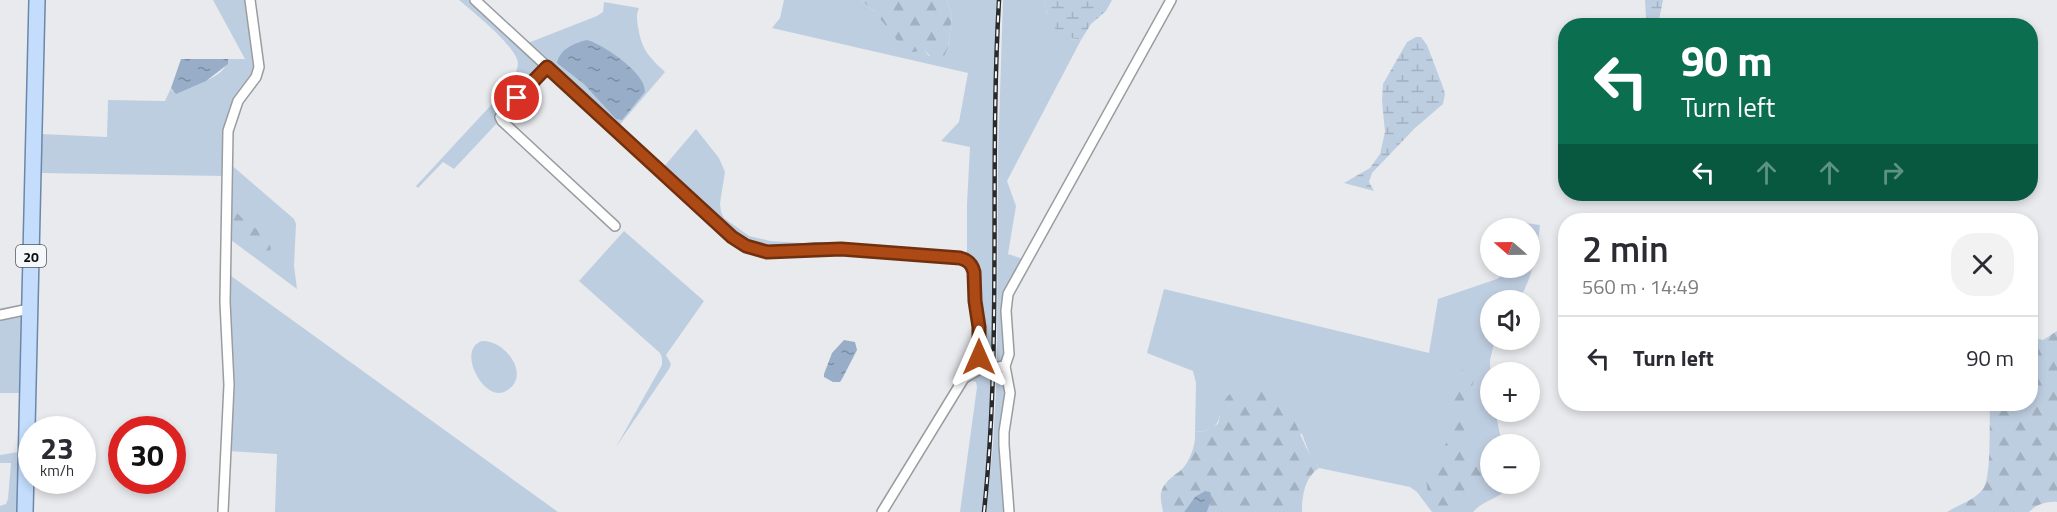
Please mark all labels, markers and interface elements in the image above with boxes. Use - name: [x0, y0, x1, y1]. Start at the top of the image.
- text: 90 m: [1681, 28, 1773, 92]
- icon: left: [1582, 42, 1660, 120]
- pin: [491, 72, 542, 123]
- icon: arrive: [500, 81, 533, 114]
- text: Turn left: [1681, 86, 1775, 127]
- icon: left: [1687, 156, 1720, 189]
- icon: ahead: [1750, 156, 1783, 189]
- icon: ahead: [1813, 156, 1846, 189]
- icon: right: [1876, 156, 1909, 189]
- north arrow: [1480, 218, 1540, 278]
- map controls: [1480, 218, 1540, 494]
- text: 2 min: [1582, 221, 1669, 276]
- button: close: [1951, 233, 2014, 296]
- road number: 20: [16, 245, 46, 267]
- text: 560 m · 14:49: [1582, 271, 1699, 302]
- button: sound: [1480, 290, 1540, 350]
- position arrow: [947, 325, 1011, 389]
- text: Turn left: [1633, 341, 1714, 375]
- text: 90 m: [1966, 341, 2014, 375]
- icon: left: [1582, 342, 1615, 375]
- button: +: [1480, 362, 1540, 422]
- speed limit sign: 30: [108, 416, 186, 494]
- text: 23: [40, 425, 74, 471]
- button: −: [1480, 434, 1540, 494]
- text: km/h: [40, 459, 74, 482]

